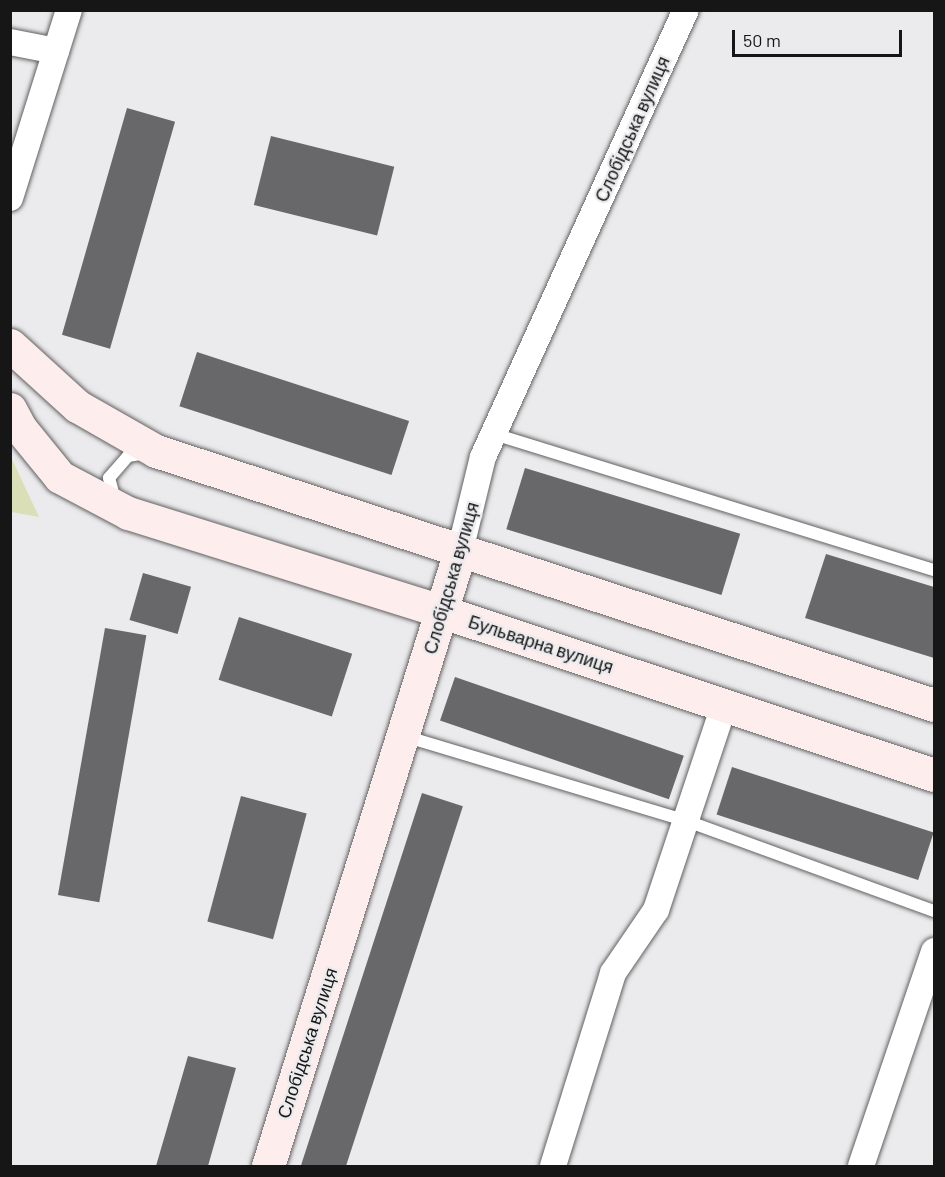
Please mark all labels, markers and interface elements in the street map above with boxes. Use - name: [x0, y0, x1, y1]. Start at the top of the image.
- scale bar: [735, 18, 904, 56]
- text: 50 m: [743, 29, 781, 51]
- street label: Слобідська вулиця: [590, 53, 674, 205]
- street label: Слобідська вулиця: [419, 499, 483, 657]
- street label: Бульварна вулиця: [466, 610, 616, 678]
- street label: Слобідська вулиця: [272, 965, 342, 1121]

